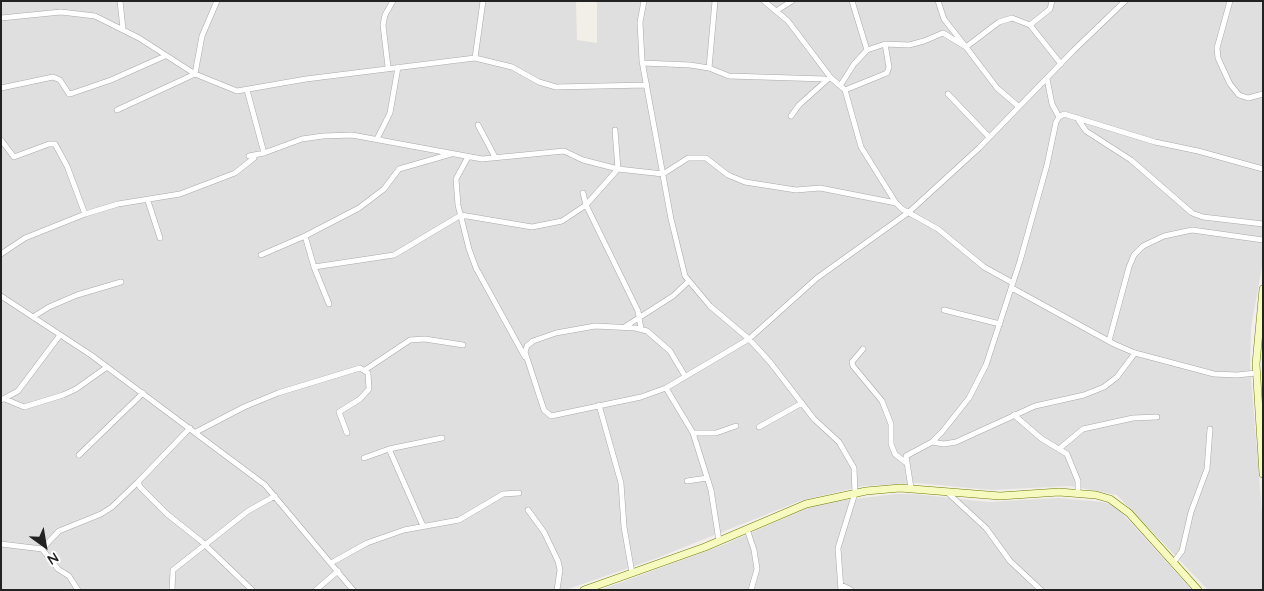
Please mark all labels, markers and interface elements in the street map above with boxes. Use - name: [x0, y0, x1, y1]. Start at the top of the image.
- north arrow: [20, 521, 70, 571]
- text: N: [44, 548, 62, 569]

